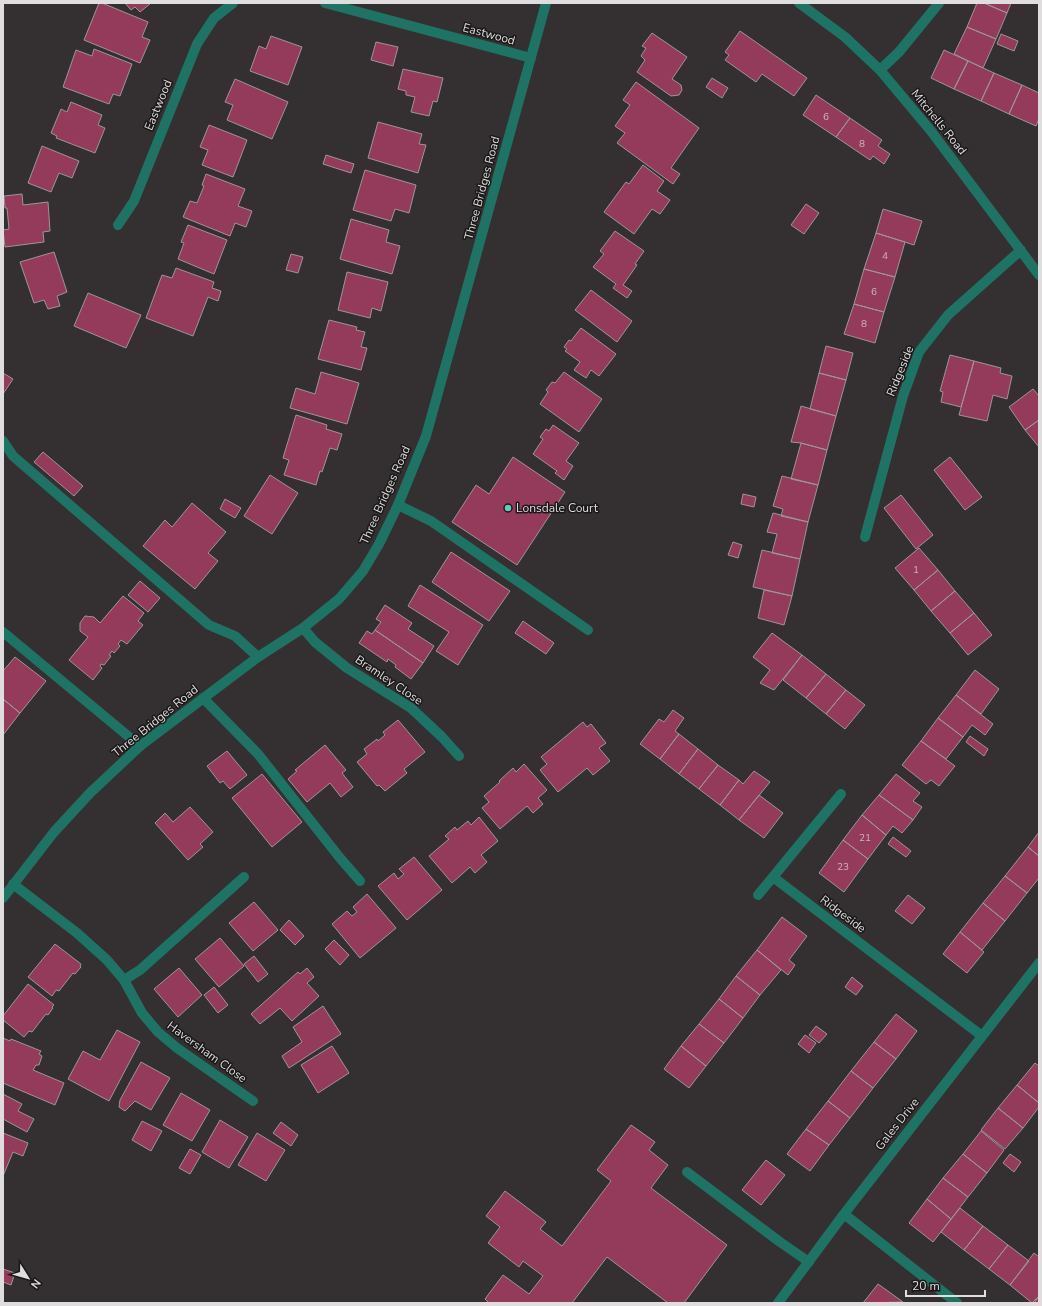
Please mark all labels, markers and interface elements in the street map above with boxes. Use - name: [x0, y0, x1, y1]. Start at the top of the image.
- street label: Eastwood: [461, 19, 517, 49]
- street label: Eastwood: [141, 77, 175, 133]
- street label: Mitchells Road: [908, 86, 970, 158]
- house number: 6: [823, 110, 829, 124]
- street label: Three Bridges Road: [460, 134, 504, 242]
- house number: 8: [859, 137, 865, 151]
- house number: 4: [882, 249, 888, 263]
- house number: 6: [871, 285, 877, 299]
- house number: 8: [861, 317, 867, 331]
- street label: Ridgeside: [883, 343, 917, 399]
- street label: Three Bridges Road: [356, 443, 414, 547]
- place label: Lonsdale Court: [516, 500, 599, 516]
- marker: Lonsdale Court: [503, 503, 513, 513]
- house number: 1: [913, 563, 919, 577]
- street label: Bramley Close: [352, 651, 426, 709]
- street label: Three Bridges Road: [109, 681, 201, 761]
- house number: 21: [859, 831, 871, 845]
- house number: 23: [837, 860, 849, 874]
- street label: Ridgeside: [817, 892, 869, 936]
- street label: Haversham Close: [164, 1018, 250, 1086]
- street label: Gales Drive: [872, 1095, 922, 1153]
- north arrow: [8, 1258, 48, 1298]
- scale bar: [906, 1272, 985, 1298]
- text: N: [27, 1276, 44, 1292]
- text: 20 m: [912, 1278, 940, 1294]

